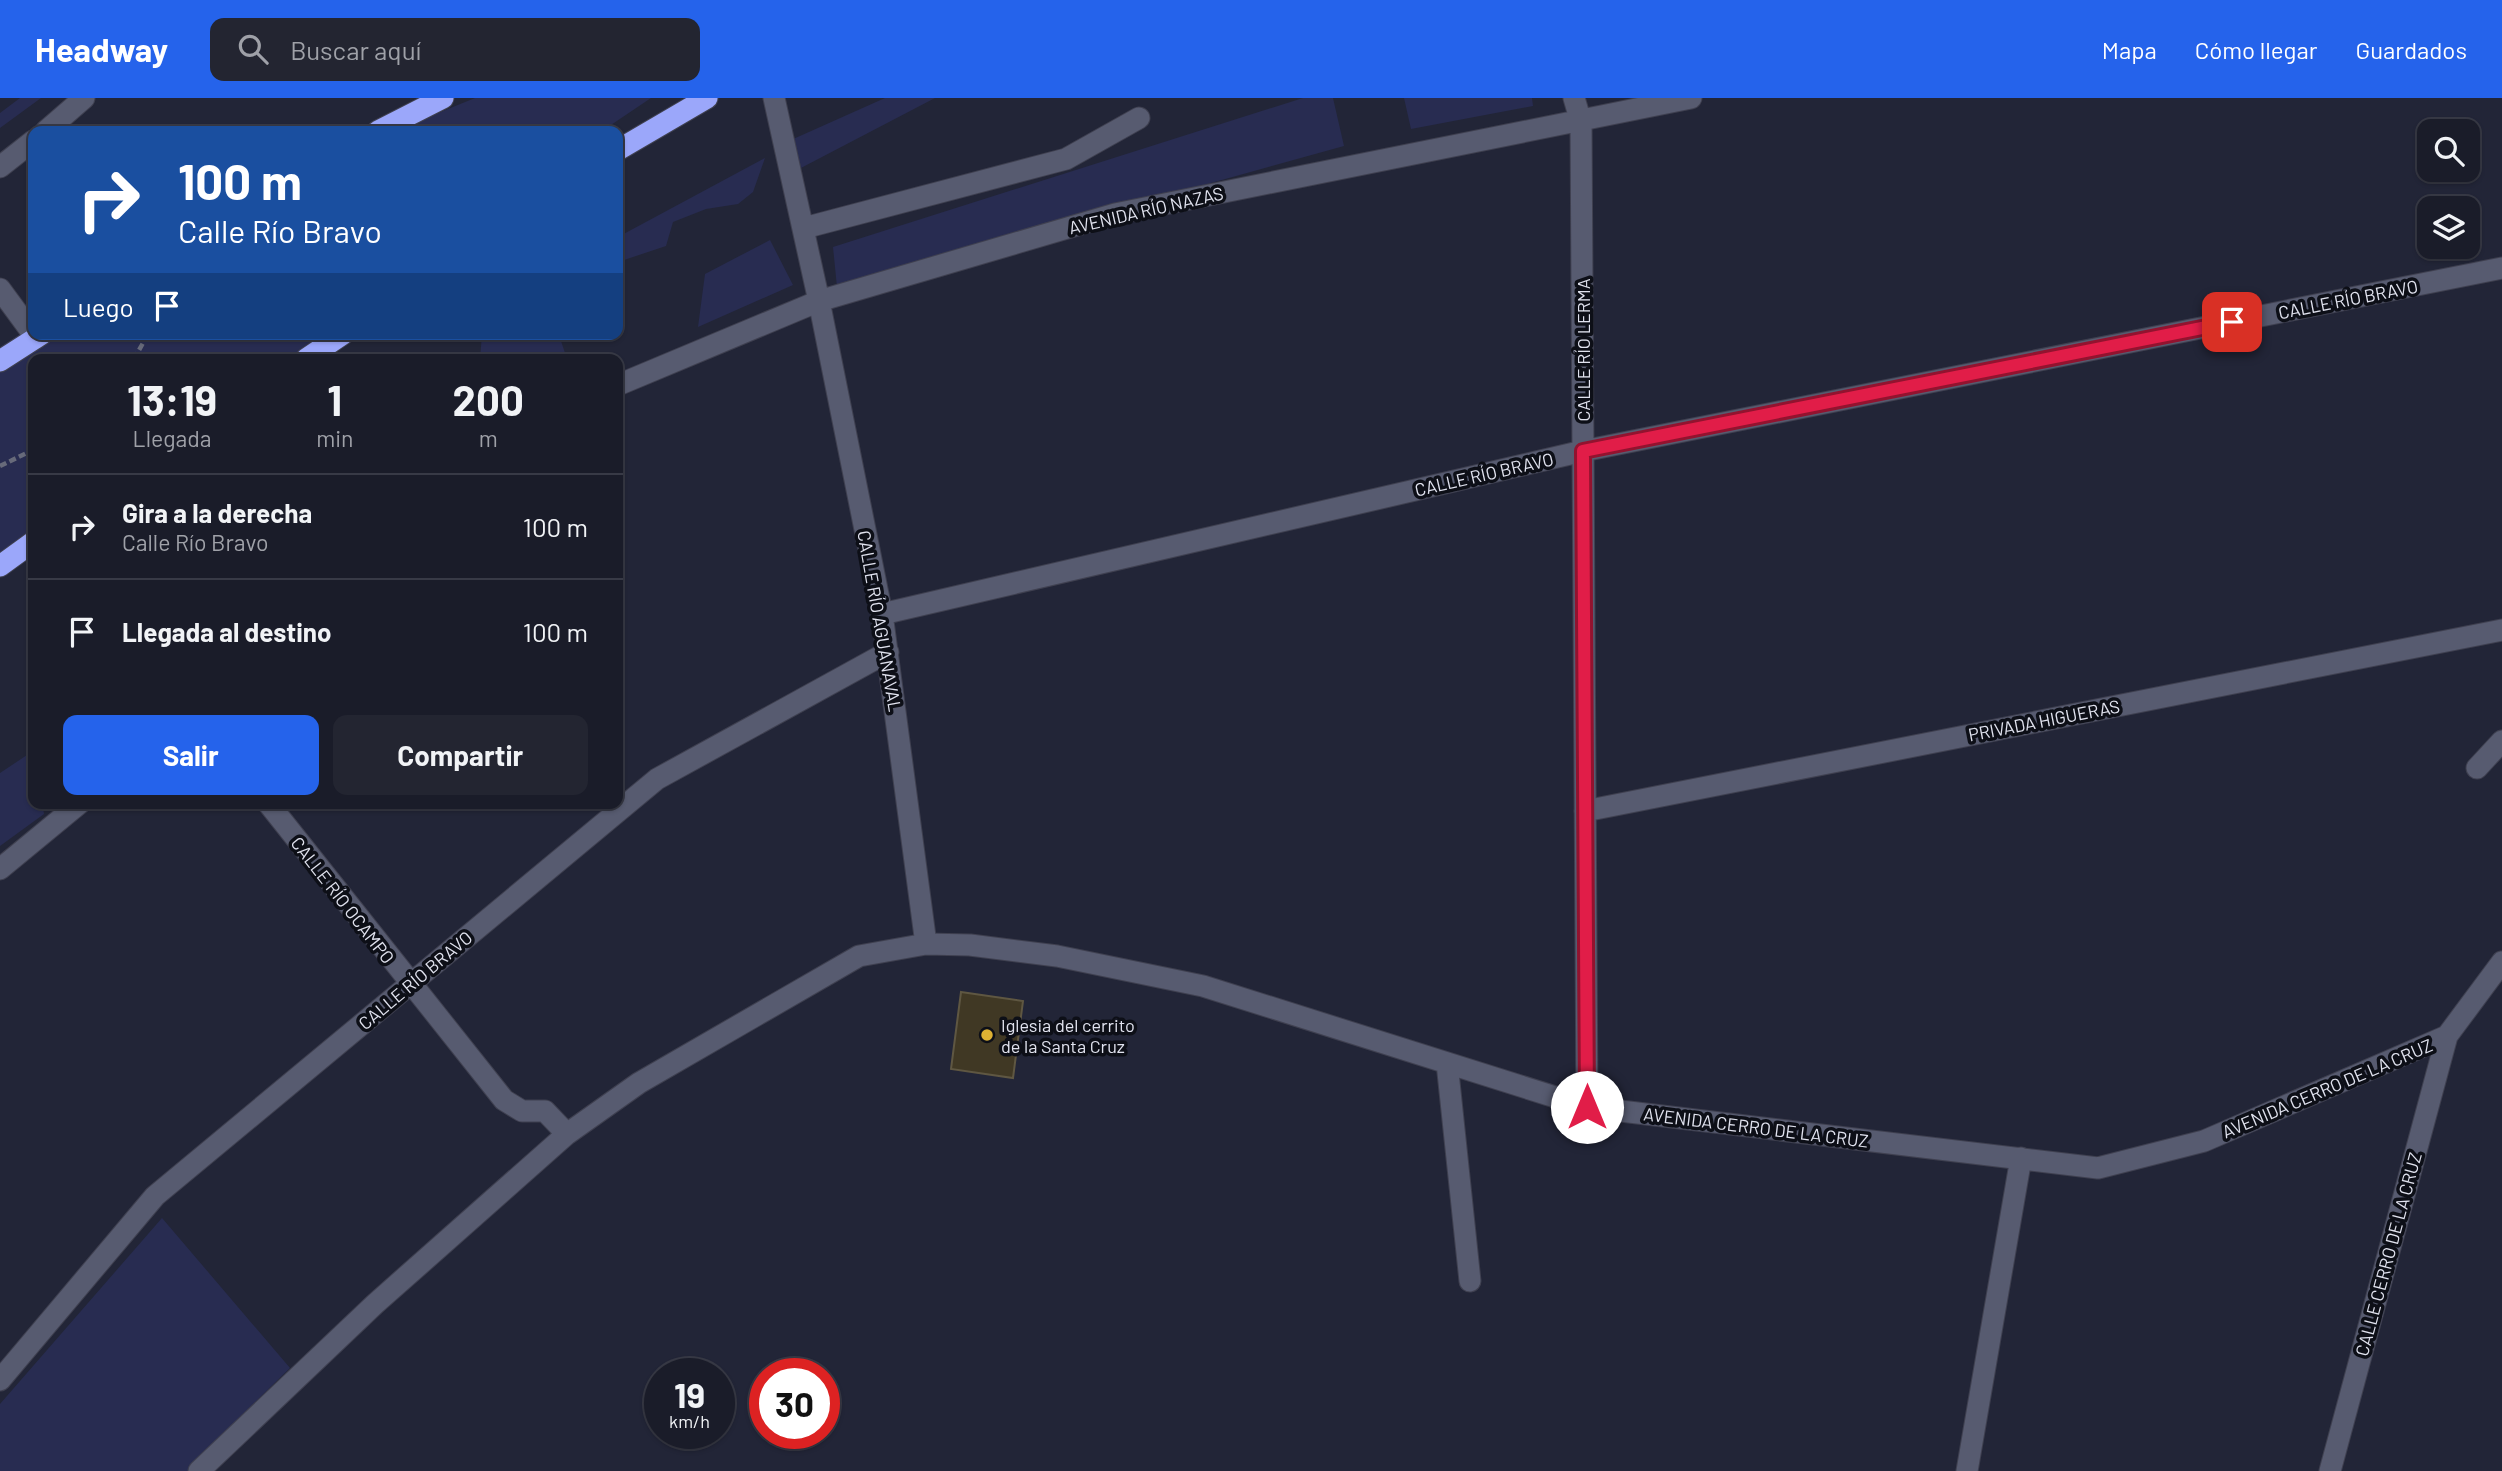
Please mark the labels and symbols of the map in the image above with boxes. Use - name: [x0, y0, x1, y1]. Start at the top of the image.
- street label: AVENIDA RÍO NAZAS: [1067, 182, 1225, 238]
- street label: CALLE RÍO BRAVO: [2276, 275, 2420, 323]
- street label: CALLE RÍO LERMA: [1572, 278, 1594, 422]
- pin: [2202, 292, 2262, 352]
- street label: CALLE RÍO BRAVO: [1412, 447, 1556, 501]
- street label: CALLE RÍO AGUANAVAL: [853, 529, 907, 713]
- street label: PRIVADA HIGUERAS: [1966, 695, 2122, 745]
- street label: CALLE RÍO OCAMPO: [287, 832, 399, 968]
- street label: CALLE RÍO BRAVO: [354, 926, 476, 1034]
- place label: Iglesia del cerrito de la Santa Cruz: [1001, 1014, 1135, 1057]
- marker: Iglesia del cerrito de la Santa Cruz: [979, 1027, 995, 1043]
- street label: AVENIDA CERRO DE LA CRUZ: [2218, 1034, 2436, 1142]
- position arrow: [1550, 1070, 1624, 1144]
- street label: AVENIDA CERRO DE LA CRUZ: [1642, 1102, 1870, 1152]
- street label: CALLE CERRO DE LA CRUZ: [2350, 1150, 2426, 1358]
- speed limit sign: 30: [749, 1358, 840, 1449]

